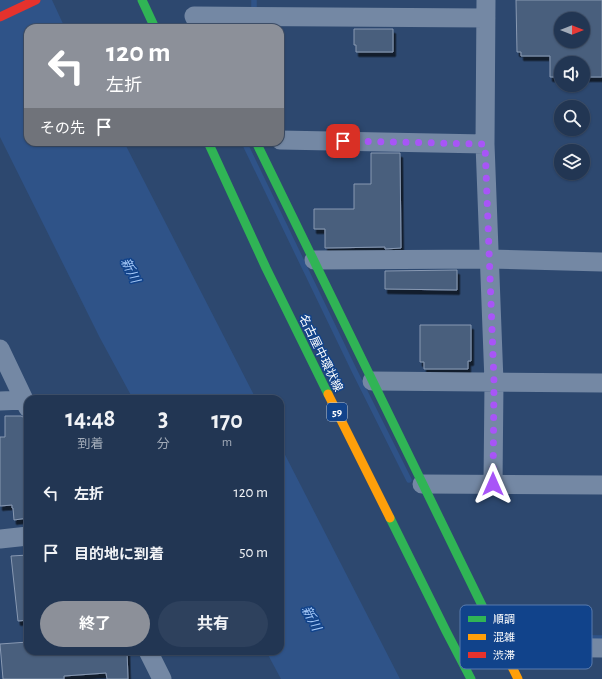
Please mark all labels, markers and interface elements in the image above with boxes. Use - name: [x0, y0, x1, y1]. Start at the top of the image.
- north arrow: [554, 12, 590, 48]
- map controls: [554, 12, 590, 180]
- text: 120 m: [106, 39, 171, 67]
- icon: left: [40, 40, 92, 92]
- button: sound: [554, 56, 590, 92]
- text: 左折: [106, 77, 142, 95]
- button: search: [554, 100, 590, 136]
- icon: arrive: [93, 116, 115, 138]
- text: その先: [40, 121, 85, 136]
- pin: [326, 124, 360, 158]
- icon: arrive: [332, 130, 354, 152]
- button: layers: [554, 144, 590, 180]
- water label: 新川: [118, 256, 143, 287]
- street label: 名古屋中環状線: [297, 312, 346, 393]
- road number: 59: [327, 403, 347, 421]
- text: 14:48: [65, 407, 115, 431]
- text: 3: [158, 407, 168, 431]
- text: 170: [211, 409, 243, 433]
- text: m: [222, 436, 232, 449]
- text: 到着: [77, 438, 103, 451]
- text: 分: [157, 438, 170, 451]
- position arrow: [472, 463, 514, 505]
- icon: left: [40, 482, 62, 504]
- text: 120 m: [234, 485, 268, 500]
- text: 左折: [74, 487, 104, 502]
- icon: arrive: [40, 542, 62, 564]
- text: 50 m: [239, 545, 268, 560]
- text: 目的地に到着: [74, 547, 164, 562]
- button: 終了: [40, 601, 150, 647]
- button: 共有: [158, 601, 268, 647]
- water label: 新川: [299, 604, 324, 635]
- legend: [460, 605, 592, 669]
- text: 順調: [493, 614, 515, 625]
- text: 混雑: [493, 631, 515, 643]
- text: 渋滞: [493, 650, 515, 661]

